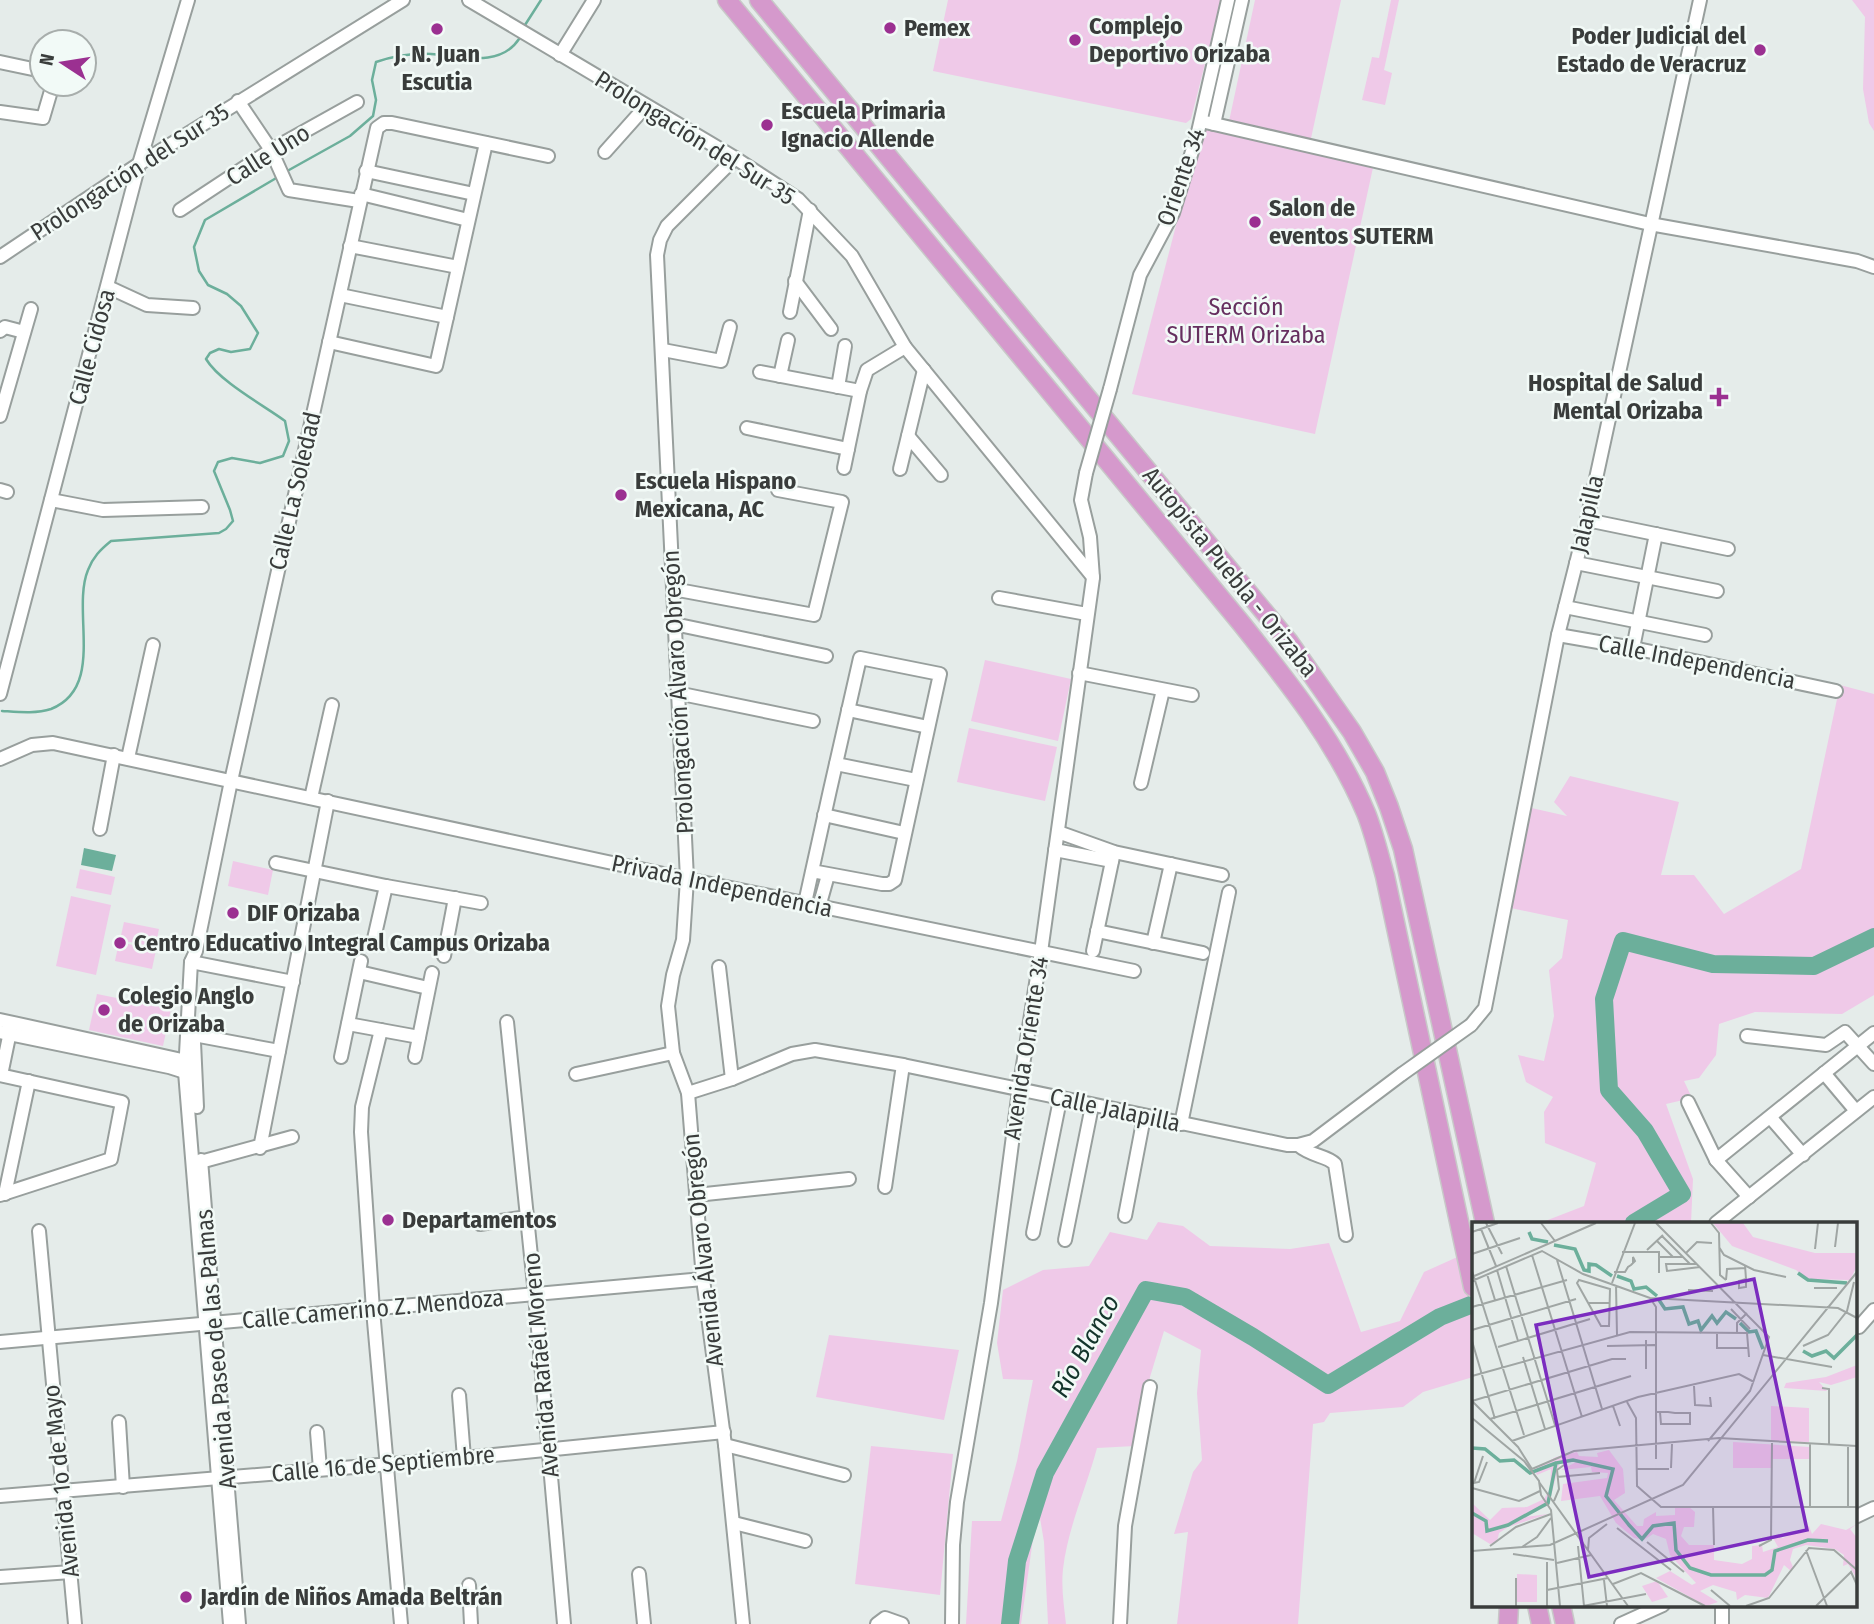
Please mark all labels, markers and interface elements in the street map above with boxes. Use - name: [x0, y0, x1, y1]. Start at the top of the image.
- place label: Complejo Deportivo Orizaba: [1089, 12, 1270, 68]
- place label: Pemex: [904, 14, 971, 42]
- marker: Pemex: [882, 20, 898, 36]
- marker: J. N. Juan Escutia: [429, 21, 445, 37]
- place label: Poder Judicial del Estado de Veracruz: [1557, 22, 1746, 78]
- north arrow: [28, 28, 98, 98]
- marker: Complejo Deportivo Orizaba: [1067, 32, 1083, 48]
- place label: J. N. Juan Escutia: [393, 40, 480, 96]
- marker: Poder Judicial del Estado de Veracruz: [1752, 42, 1768, 58]
- text: N: [34, 52, 59, 68]
- street label: Prolongación del Sur 35: [590, 65, 800, 211]
- street label: Prolongación del Sur 35: [26, 97, 234, 247]
- place label: Escuela Primaria Ignacio Allende: [781, 97, 946, 153]
- marker: Escuela Primaria Ignacio Allende: [759, 117, 775, 133]
- street label: Calle Uno: [221, 119, 315, 191]
- street label: Oriente 34: [1151, 125, 1211, 229]
- place label: Salon de eventos SUTERM: [1269, 194, 1434, 250]
- marker: Salon de eventos SUTERM: [1247, 214, 1263, 230]
- street label: Calle Cidosa: [63, 286, 121, 408]
- park label: Sección SUTERM Orizaba: [1167, 293, 1325, 349]
- place label: Hospital de Salud Mental Orizaba: [1528, 369, 1703, 425]
- marker: Hospital de Salud Mental Orizaba: [1709, 387, 1729, 407]
- street label: Calle La Soledad: [263, 409, 327, 573]
- street label: Autopista Puebla - Orizaba: [1137, 462, 1323, 682]
- place label: Escuela Hispano Mexicana, AC: [635, 467, 797, 523]
- street label: Jalapilla: [1564, 472, 1610, 556]
- marker: Escuela Hispano Mexicana, AC: [613, 487, 629, 503]
- street label: Prolongación Álvaro Obregón: [656, 549, 699, 835]
- street label: Calle Independencia: [1596, 629, 1798, 695]
- street label: Privada Independencia: [609, 849, 835, 923]
- place label: DIF Orizaba: [247, 899, 360, 927]
- marker: DIF Orizaba: [225, 905, 241, 921]
- place label: Centro Educativo Integral Campus Orizaba: [134, 929, 550, 957]
- marker: Centro Educativo Integral Campus Orizaba: [112, 935, 128, 951]
- street label: Avenida Oriente 34: [998, 954, 1054, 1142]
- place label: Colegio Anglo de Orizaba: [118, 982, 254, 1038]
- marker: Colegio Anglo de Orizaba: [96, 1002, 112, 1018]
- street label: Calle Jalapilla: [1047, 1083, 1183, 1137]
- street label: Avenida Álvaro Obregón: [676, 1132, 729, 1368]
- place label: Departamentos: [402, 1206, 557, 1234]
- street label: Avenida Paseo de las Palmas: [190, 1208, 242, 1490]
- marker: Departamentos: [380, 1212, 396, 1228]
- inset map: [1472, 1222, 1856, 1606]
- street label: Avenida Rafaél Moreno: [517, 1251, 565, 1479]
- street label: Calle Camerino Z. Mendoza: [241, 1284, 505, 1334]
- water label: Río Blanco: [1045, 1290, 1126, 1403]
- street label: Avenida 1o de Mayo: [37, 1383, 85, 1579]
- street label: Calle 16 de Septiembre: [270, 1440, 496, 1488]
- place label: Jardín de Niños Amada Beltrán: [199, 1583, 503, 1611]
- marker: Jardín de Niños Amada Beltrán: [178, 1589, 194, 1605]

